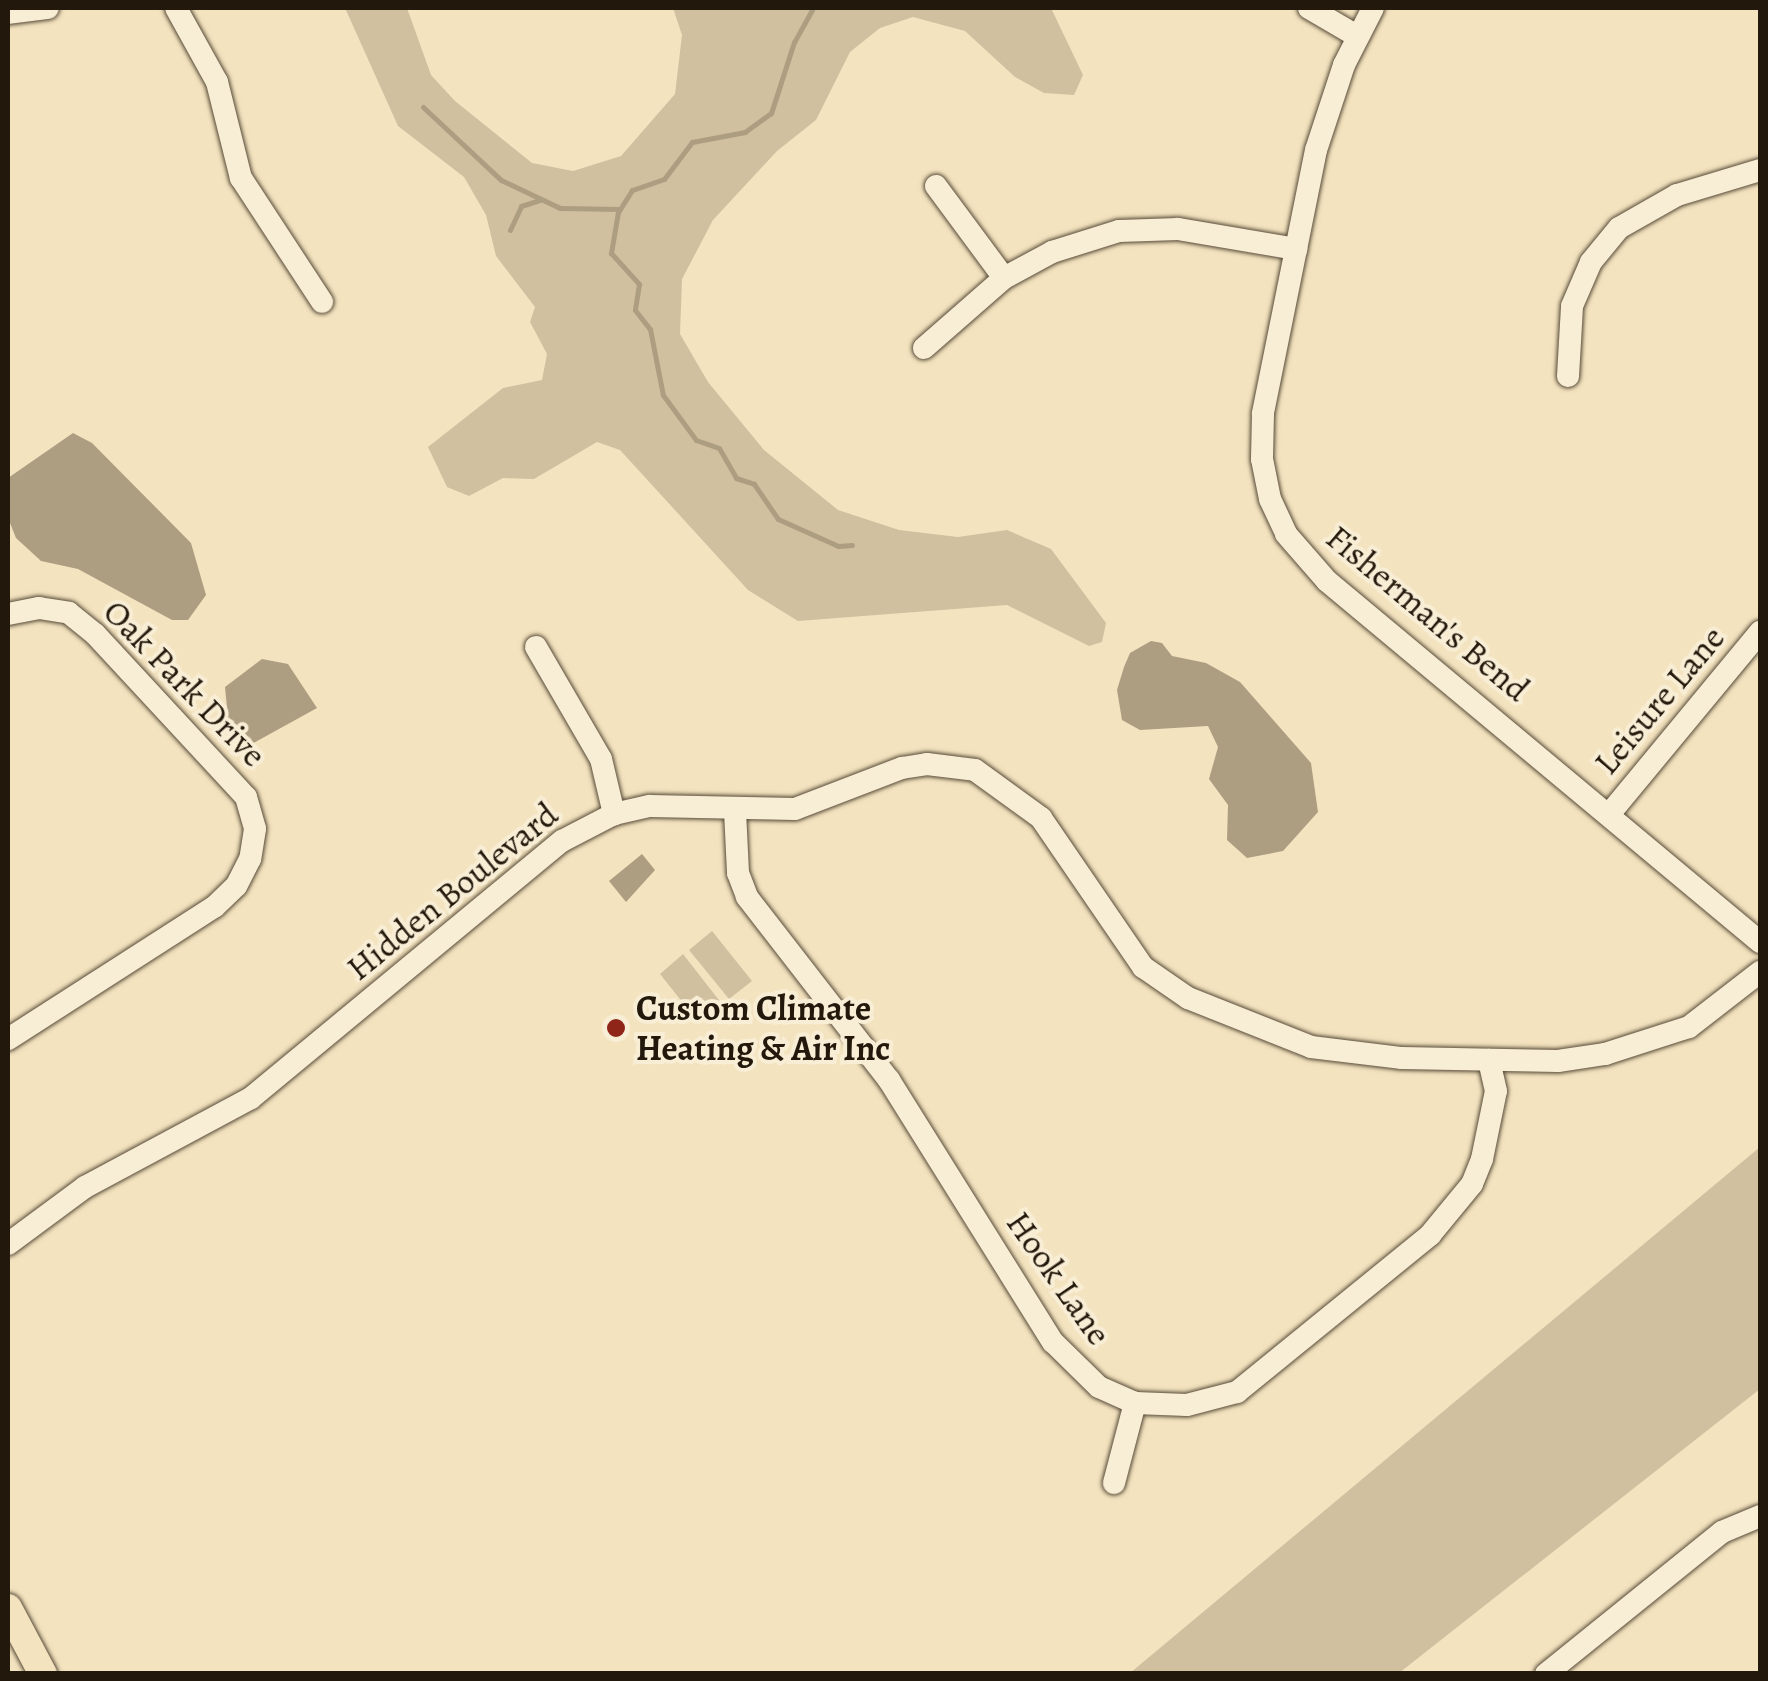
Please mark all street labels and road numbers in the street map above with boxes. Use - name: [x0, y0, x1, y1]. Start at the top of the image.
- street label: Fisherman's Bend: [1318, 516, 1538, 710]
- street label: Oak Park Drive: [95, 591, 275, 775]
- street label: Leisure Lane: [1585, 617, 1733, 783]
- street label: Hidden Boulevard: [338, 793, 566, 989]
- street label: Hook Lane: [998, 1203, 1120, 1353]

